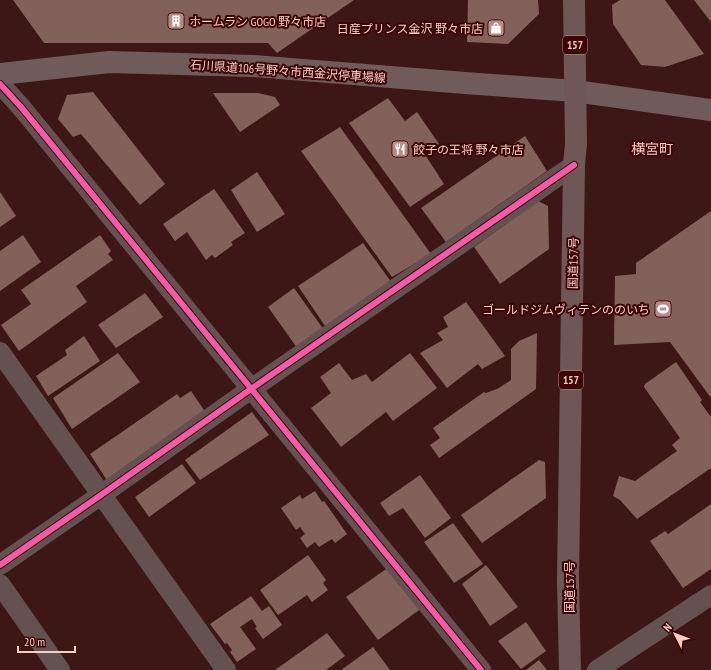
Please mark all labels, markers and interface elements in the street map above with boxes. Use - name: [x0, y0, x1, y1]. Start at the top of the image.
- building icon: ホームラン GOGO 野々市店: [166, 11, 186, 31]
- place label: ホームラン GOGO 野々市店: [189, 14, 326, 29]
- shop icon: 日産プリンス金沢 野々市店: [486, 18, 506, 38]
- place label: 日産プリンス金沢 野々市店: [337, 21, 483, 36]
- road number: 157: [563, 36, 587, 54]
- street label: 石川県道106号野々市西金沢停車場線: [190, 57, 386, 85]
- restaurant icon: 餃子の王将 野々市店: [390, 139, 410, 159]
- district label: 横宮町: [631, 140, 673, 158]
- place label: 餃子の王将 野々市店: [413, 142, 524, 157]
- street label: 国道157号: [565, 237, 581, 289]
- sports icon: ゴールドジムヴィテンののいち: [653, 299, 673, 319]
- place label: ゴールドジムヴィテンののいち: [482, 302, 650, 317]
- road number: 157: [559, 371, 583, 389]
- street label: 国道157号: [562, 561, 577, 613]
- north arrow: [655, 614, 695, 654]
- text: N: [660, 620, 675, 634]
- scale bar: [18, 628, 75, 654]
- text: 20 m: [24, 634, 45, 649]

